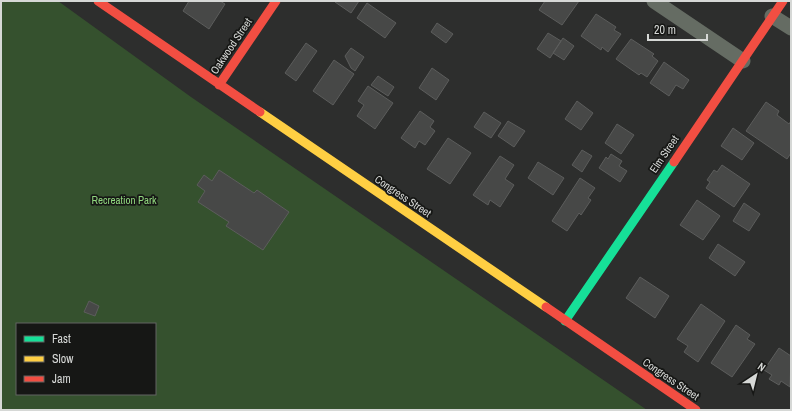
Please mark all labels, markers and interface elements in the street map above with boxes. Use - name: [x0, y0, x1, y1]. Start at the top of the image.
- street label: Oakwood Street: [207, 15, 255, 77]
- scale bar: [648, 16, 707, 42]
- text: 20 m: [654, 22, 676, 38]
- street label: Elm Street: [646, 132, 682, 175]
- street label: Congress Street: [372, 172, 434, 220]
- park label: Recreation Park: [91, 193, 157, 207]
- legend: [16, 323, 156, 395]
- text: Fast: [52, 331, 71, 347]
- text: Slow: [52, 351, 74, 367]
- street label: Congress Street: [640, 355, 702, 403]
- north arrow: [736, 355, 776, 395]
- text: N: [755, 359, 768, 374]
- text: Jam: [52, 371, 71, 387]

